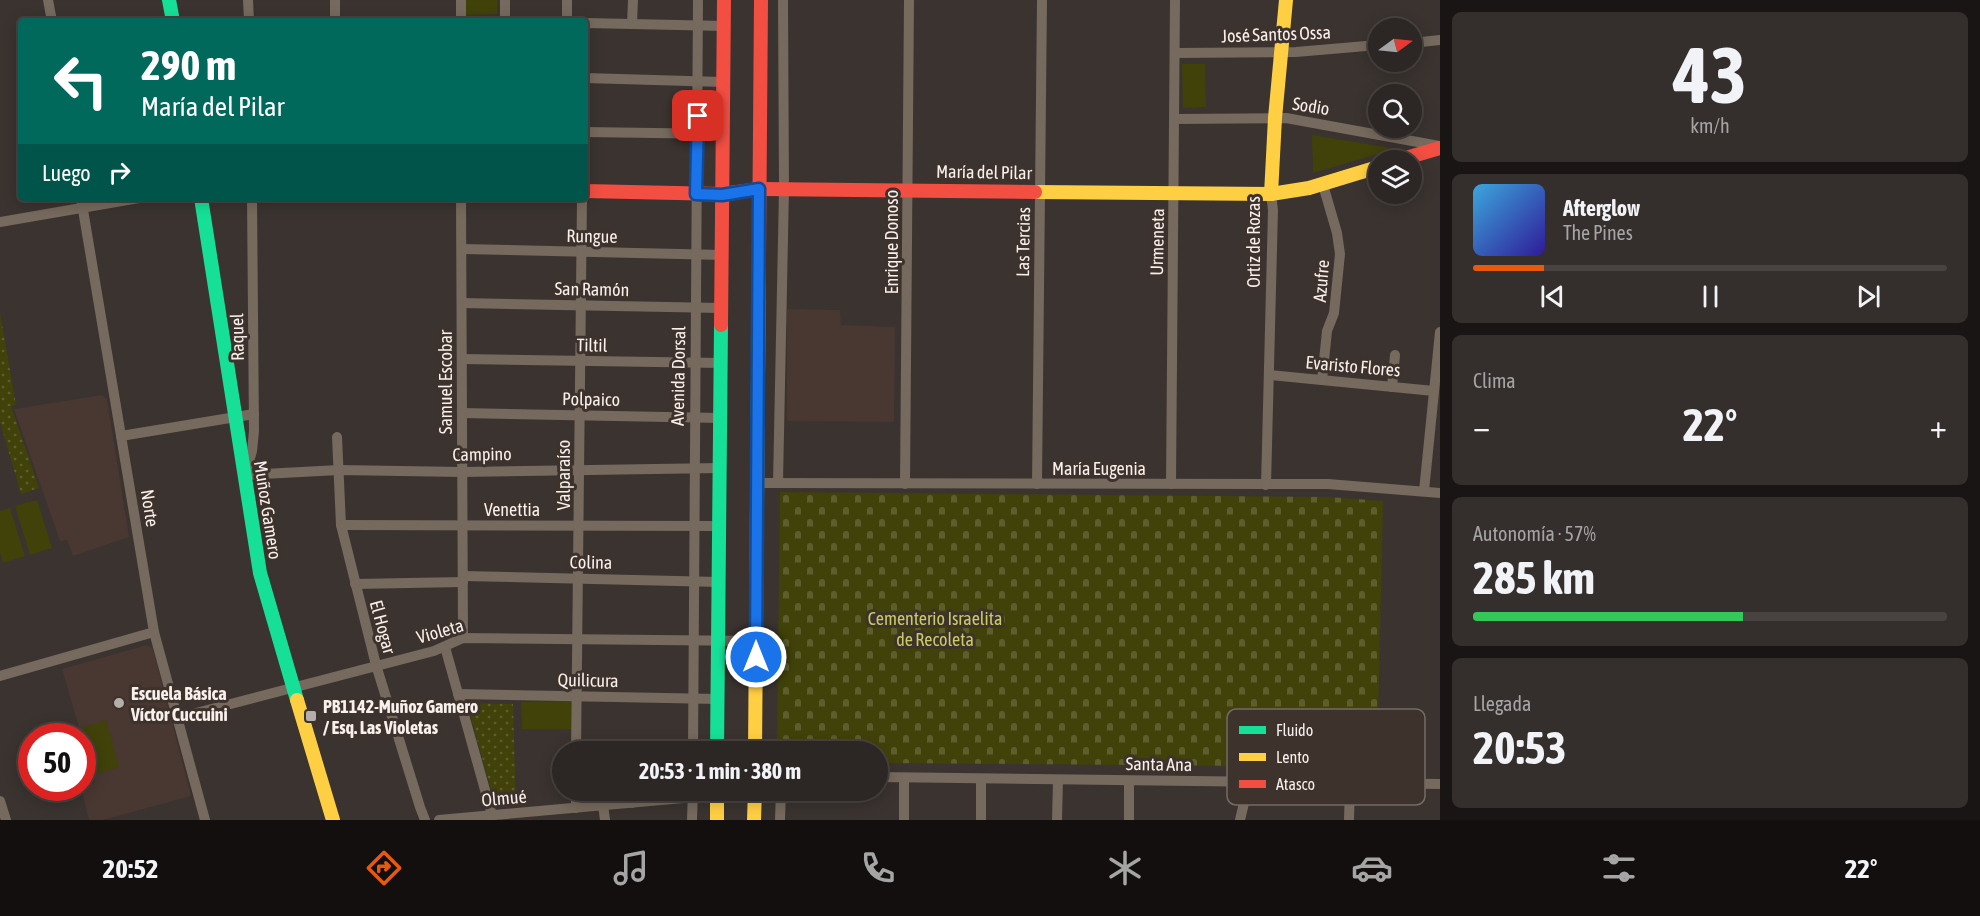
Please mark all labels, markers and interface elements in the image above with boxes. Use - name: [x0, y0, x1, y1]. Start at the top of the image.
- north arrow: [1368, 18, 1422, 72]
- map controls: [1368, 18, 1422, 204]
- street label: José Santos Ossa: [1221, 22, 1331, 46]
- text: 43: [1673, 30, 1747, 120]
- text: 290 m: [141, 41, 236, 89]
- icon: left: [42, 42, 120, 120]
- button: search: [1368, 84, 1422, 138]
- pin: [672, 90, 723, 141]
- text: María del Pilar: [141, 91, 285, 122]
- street label: Sodio: [1291, 93, 1331, 119]
- icon: arrive: [681, 99, 714, 132]
- text: km/h: [1690, 114, 1730, 137]
- button: layers: [1368, 150, 1422, 204]
- icon: right: [103, 156, 136, 189]
- text: Luego: [42, 160, 91, 186]
- street label: María del Pilar: [936, 161, 1033, 183]
- street label: Enrique Donoso: [881, 190, 902, 294]
- text: Afterglow: [1563, 195, 1640, 221]
- street label: Ortiz de Rozas: [1243, 196, 1264, 288]
- street label: Las Tercias: [1012, 207, 1034, 277]
- street label: Urmeneta: [1146, 208, 1168, 276]
- text: The Pines: [1563, 221, 1633, 244]
- street label: Rungue: [566, 225, 618, 247]
- street label: Azufre: [1309, 259, 1333, 303]
- street label: San Ramón: [554, 278, 630, 300]
- icon: previous: [1536, 280, 1569, 313]
- icon: pause: [1694, 280, 1727, 313]
- icon: next: [1852, 280, 1885, 313]
- street label: Raquel: [226, 313, 248, 361]
- street label: Avenida Dorsal: [667, 326, 689, 426]
- street label: Samuel Escobar: [435, 329, 456, 434]
- street label: Tiltil: [577, 334, 608, 356]
- street label: Evaristo Flores: [1305, 351, 1401, 381]
- text: Clima: [1473, 369, 1516, 392]
- street label: Polpaico: [562, 388, 620, 410]
- text: 22°: [1683, 399, 1737, 451]
- text: −: [1473, 407, 1490, 445]
- text: +: [1930, 407, 1947, 445]
- street label: Valparaíso: [553, 440, 574, 510]
- street label: Campino: [452, 443, 512, 465]
- street label: María Eugenia: [1052, 458, 1146, 479]
- street label: Muñoz Gamero: [250, 459, 286, 561]
- street label: Norte: [137, 488, 163, 528]
- street label: Venettia: [484, 499, 540, 520]
- text: Autonomía · 57%: [1473, 522, 1596, 545]
- street label: Colina: [570, 551, 612, 573]
- text: 285 km: [1473, 552, 1595, 604]
- street label: El Hogar: [366, 598, 400, 657]
- park label: Cementerio Israelita de Recoleta: [868, 608, 1002, 650]
- street label: Violeta: [414, 614, 466, 648]
- position arrow: [724, 625, 788, 689]
- street label: Quilicura: [557, 669, 619, 691]
- place label: Escuela Básica Víctor Cuccuini: [130, 683, 228, 725]
- text: Llegada: [1473, 692, 1531, 715]
- marker: Escuela Básica Víctor Cuccuini: [112, 696, 126, 710]
- place label: PB1142-Muñoz Gamero / Esq. Las Violetas: [323, 696, 478, 738]
- marker: PB1142-Muñoz Gamero / Esq. Las Violetas: [304, 709, 318, 723]
- legend: [1227, 709, 1425, 805]
- text: Fluido: [1276, 721, 1313, 739]
- text: 20:53: [1473, 722, 1567, 774]
- speed limit sign: 50: [18, 723, 96, 801]
- text: Lento: [1276, 748, 1309, 766]
- street label: Santa Ana: [1126, 753, 1192, 775]
- text: 20:53 · 1 min · 380 m: [639, 758, 801, 784]
- text: Atasco: [1276, 775, 1315, 793]
- street label: Olmué: [481, 786, 527, 810]
- icon: directions: [363, 847, 405, 889]
- icon: music: [610, 847, 652, 889]
- icon: phone: [857, 847, 899, 889]
- icon: climate: [1104, 847, 1146, 889]
- icon: car: [1351, 847, 1393, 889]
- icon: filters: [1598, 847, 1640, 889]
- text: 20:52: [102, 853, 159, 884]
- text: 22°: [1845, 853, 1878, 884]

